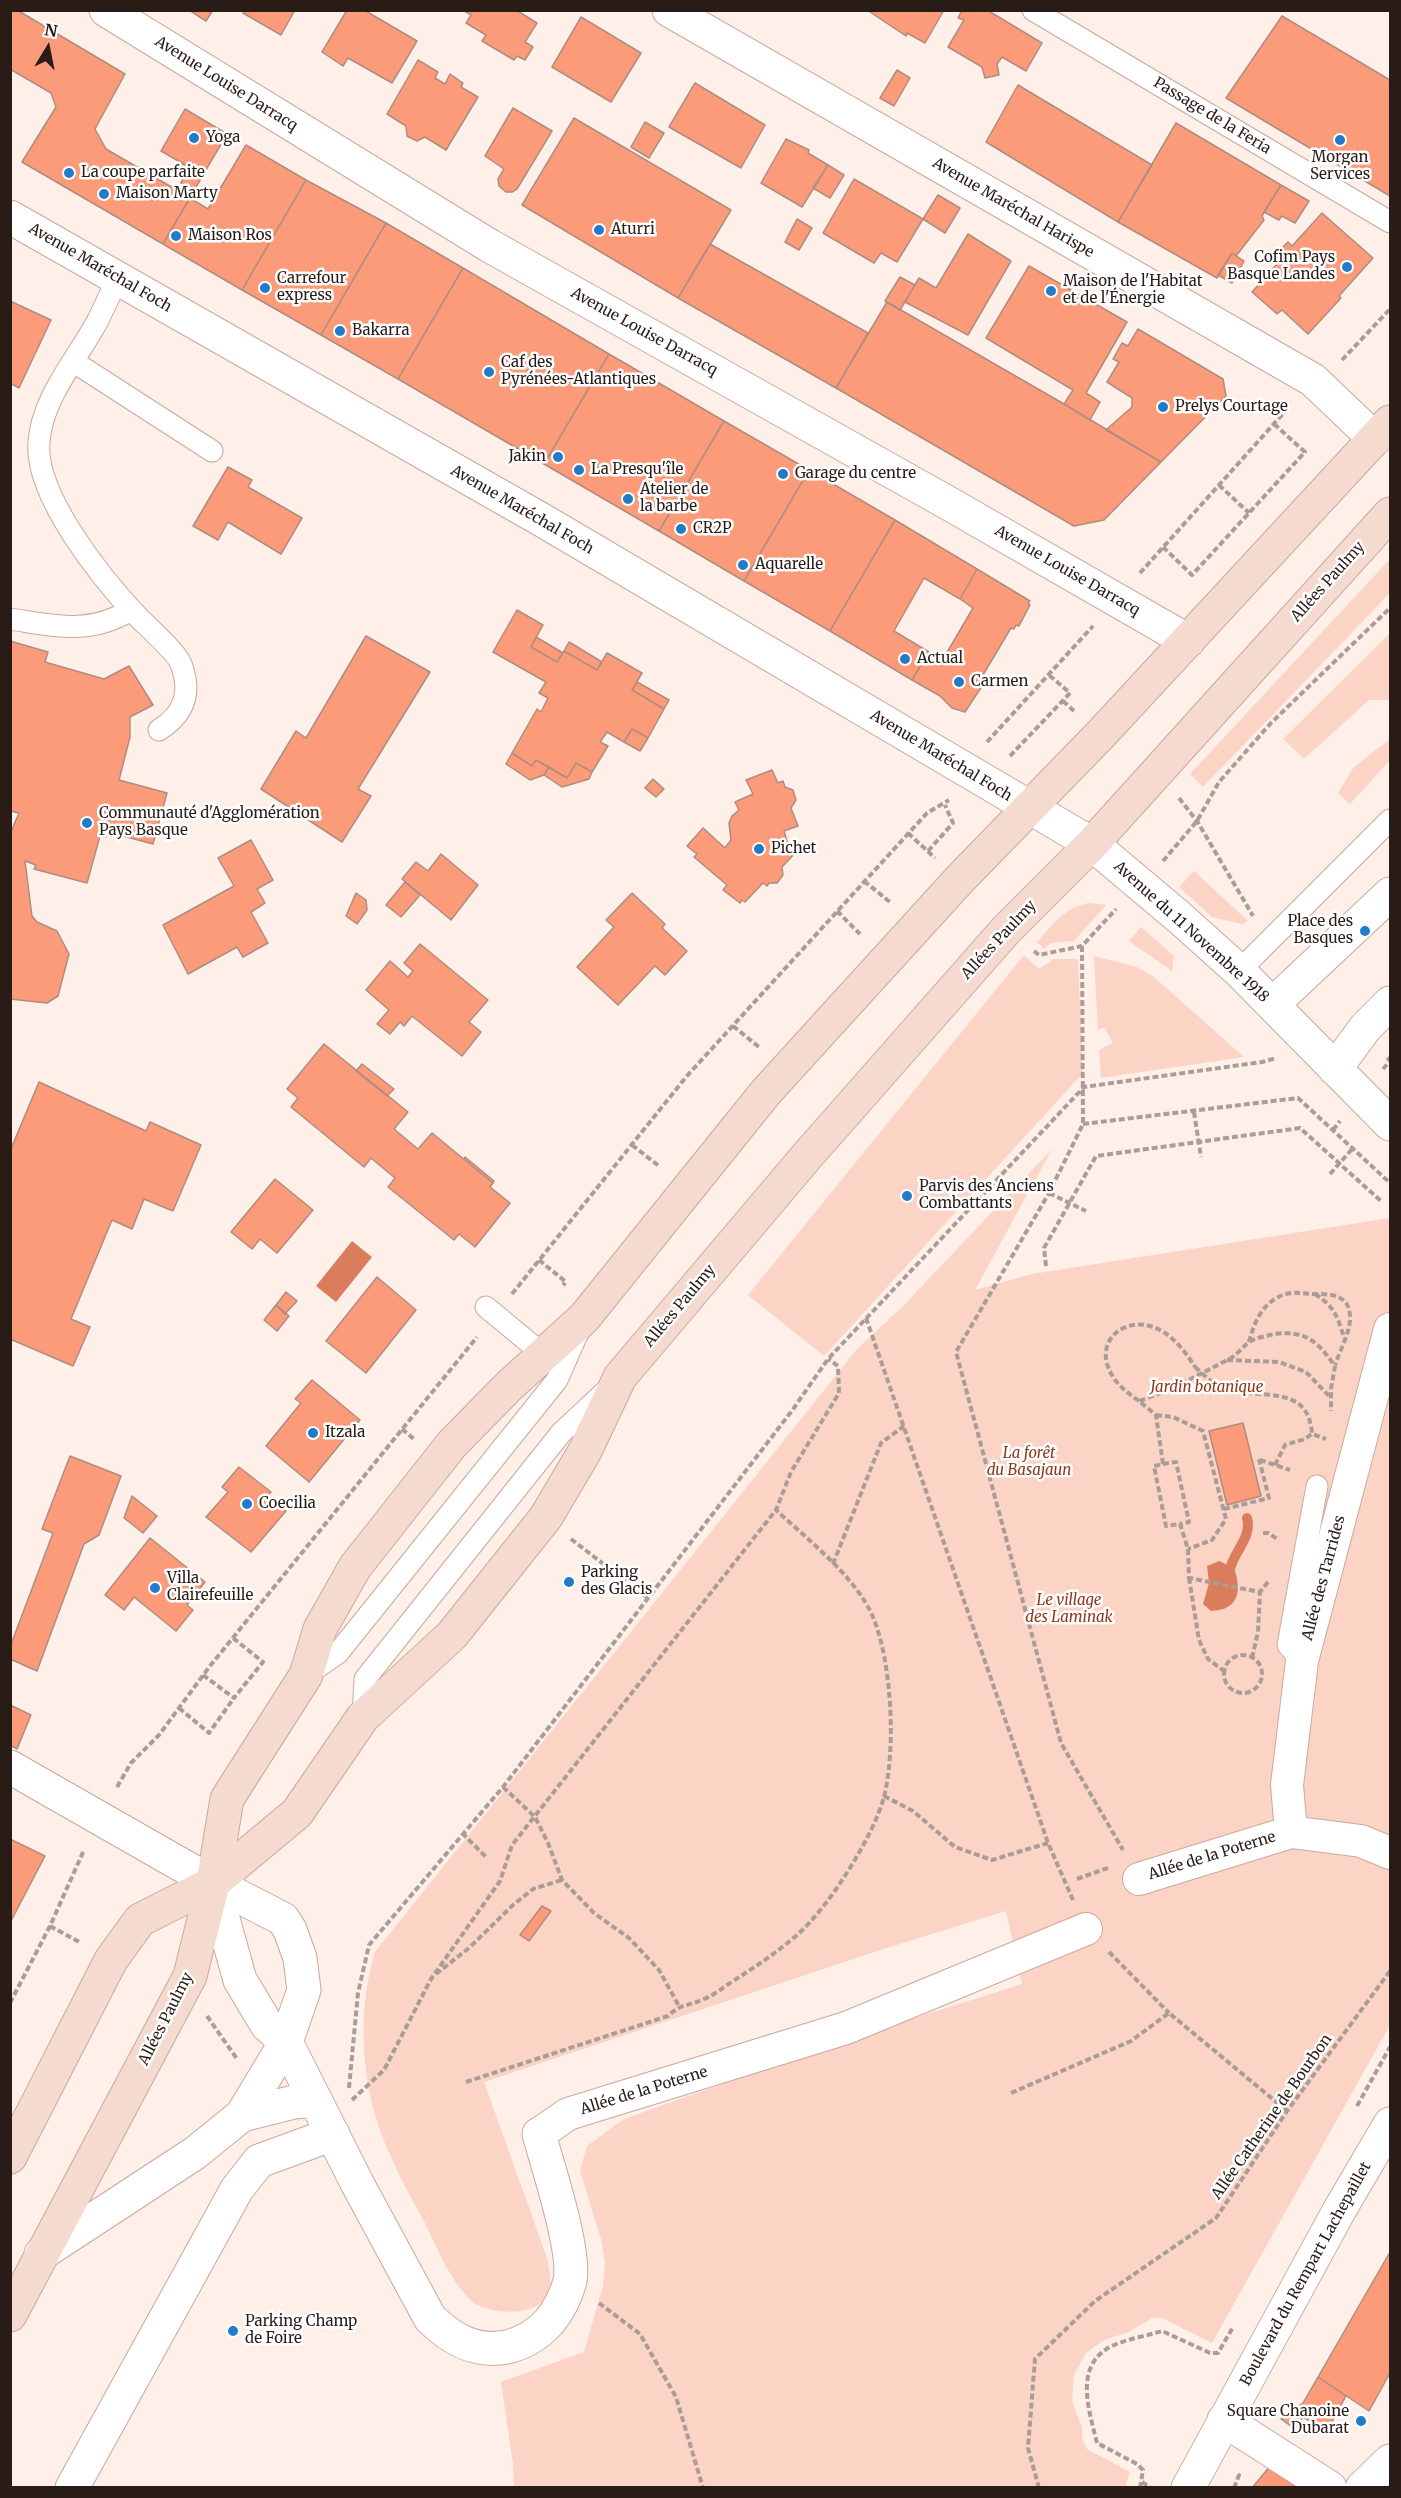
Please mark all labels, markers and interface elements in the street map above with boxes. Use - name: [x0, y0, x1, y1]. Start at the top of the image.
- north arrow: [18, 18, 78, 78]
- text: N: [43, 19, 59, 41]
- street label: Avenue Louise Darracq: [151, 33, 301, 135]
- street label: Passage de la Feria: [1150, 74, 1274, 158]
- place label: Yoga: [206, 129, 240, 147]
- marker: Yoga: [187, 131, 201, 145]
- marker: Morgan Services: [1333, 133, 1347, 147]
- place label: Morgan Services: [1310, 149, 1370, 184]
- street label: Avenue Maréchal Harispe: [929, 154, 1097, 262]
- place label: La coupe parfaite: [81, 164, 205, 182]
- marker: La coupe parfaite: [62, 166, 76, 180]
- place label: Maison Marty: [116, 185, 218, 203]
- marker: Maison Marty: [97, 187, 111, 201]
- street label: Avenue Maréchal Foch: [25, 220, 175, 316]
- place label: Aturri: [611, 221, 655, 239]
- marker: Aturri: [592, 223, 606, 237]
- place label: Maison Ros: [188, 227, 272, 245]
- marker: Maison Ros: [169, 229, 183, 243]
- place label: Cofim Pays Basque Landes: [1227, 249, 1335, 284]
- marker: Cofim Pays Basque Landes: [1340, 260, 1354, 274]
- place label: Carrefour express: [277, 270, 346, 305]
- place label: Maison de l'Habitat et de l'Énergie: [1063, 273, 1203, 308]
- marker: Carrefour express: [258, 281, 272, 295]
- street label: Avenue Louise Darracq: [568, 284, 720, 380]
- marker: Maison de l'Habitat et de l'Énergie: [1044, 284, 1058, 298]
- place label: Bakarra: [352, 322, 409, 340]
- marker: Bakarra: [333, 324, 347, 338]
- place label: Caf des Pyrénées-Atlantiques: [501, 354, 656, 389]
- marker: Caf des Pyrénées-Atlantiques: [482, 365, 496, 379]
- place label: Prelys Courtage: [1175, 398, 1288, 416]
- marker: Prelys Courtage: [1156, 400, 1170, 414]
- place label: Jakin: [508, 448, 546, 466]
- marker: Jakin: [551, 450, 565, 464]
- place label: La Presqu'île: [591, 461, 683, 479]
- street label: Avenue Maréchal Foch: [447, 462, 597, 558]
- marker: La Presqu'île: [572, 463, 586, 477]
- place label: Garage du centre: [795, 465, 916, 483]
- marker: Garage du centre: [776, 467, 790, 481]
- place label: Atelier de la barbe: [640, 481, 708, 516]
- marker: Atelier de la barbe: [621, 492, 635, 506]
- place label: CR2P: [693, 520, 732, 538]
- marker: CR2P: [674, 522, 688, 536]
- street label: Avenue Louise Darracq: [991, 522, 1143, 620]
- street label: Allées Paulmy: [1287, 538, 1369, 626]
- place label: Aquarelle: [755, 556, 823, 574]
- marker: Aquarelle: [736, 558, 750, 572]
- place label: Actual: [917, 650, 963, 668]
- marker: Actual: [898, 652, 912, 666]
- place label: Carmen: [971, 673, 1028, 691]
- marker: Carmen: [952, 675, 966, 689]
- street label: Avenue Maréchal Foch: [867, 707, 1015, 805]
- place label: Communauté d'Agglomération Pays Basque: [99, 805, 320, 840]
- marker: Communauté d'Agglomération Pays Basque: [80, 816, 94, 830]
- place label: Pichet: [771, 840, 816, 858]
- marker: Pichet: [752, 842, 766, 856]
- street label: Avenue du 11 Novembre 1918: [1110, 858, 1272, 1006]
- street label: Allées Paulmy: [958, 897, 1040, 983]
- place label: Place des Basques: [1287, 913, 1353, 948]
- marker: Place des Basques: [1358, 924, 1372, 938]
- place label: Parvis des Anciens Combattants: [919, 1178, 1054, 1213]
- marker: Parvis des Anciens Combattants: [900, 1189, 914, 1203]
- street label: Allées Paulmy: [640, 1261, 720, 1351]
- park label: Jardin botanique: [1151, 1379, 1263, 1397]
- place label: Itzala: [325, 1424, 365, 1442]
- marker: Itzala: [306, 1426, 320, 1440]
- park label: La forêt du Basajaun: [987, 1445, 1071, 1480]
- place label: Coecilia: [259, 1495, 316, 1513]
- marker: Coecilia: [240, 1497, 254, 1511]
- street label: Allée des Tarrides: [1299, 1514, 1349, 1642]
- place label: Parking des Glacis: [581, 1564, 652, 1599]
- place label: Villa Clairefeuille: [167, 1570, 253, 1605]
- marker: Parking des Glacis: [562, 1575, 576, 1589]
- marker: Villa Clairefeuille: [148, 1581, 162, 1595]
- park label: Le village des Laminak: [1025, 1592, 1113, 1627]
- street label: Allée de la Poterne: [1146, 1828, 1278, 1884]
- street label: Allées Paulmy: [135, 1970, 197, 2068]
- street label: Allée Catherine de Bourbon: [1208, 2031, 1336, 2203]
- street label: Allée de la Poterne: [578, 2063, 710, 2119]
- street label: Boulevard du Rempart Lachepaillet: [1237, 2159, 1375, 2389]
- place label: Parking Champ de Foire: [245, 2313, 357, 2348]
- marker: Parking Champ de Foire: [226, 2324, 240, 2338]
- place label: Square Chanoine Dubarat: [1227, 2403, 1349, 2438]
- marker: Square Chanoine Dubarat: [1354, 2414, 1368, 2428]

